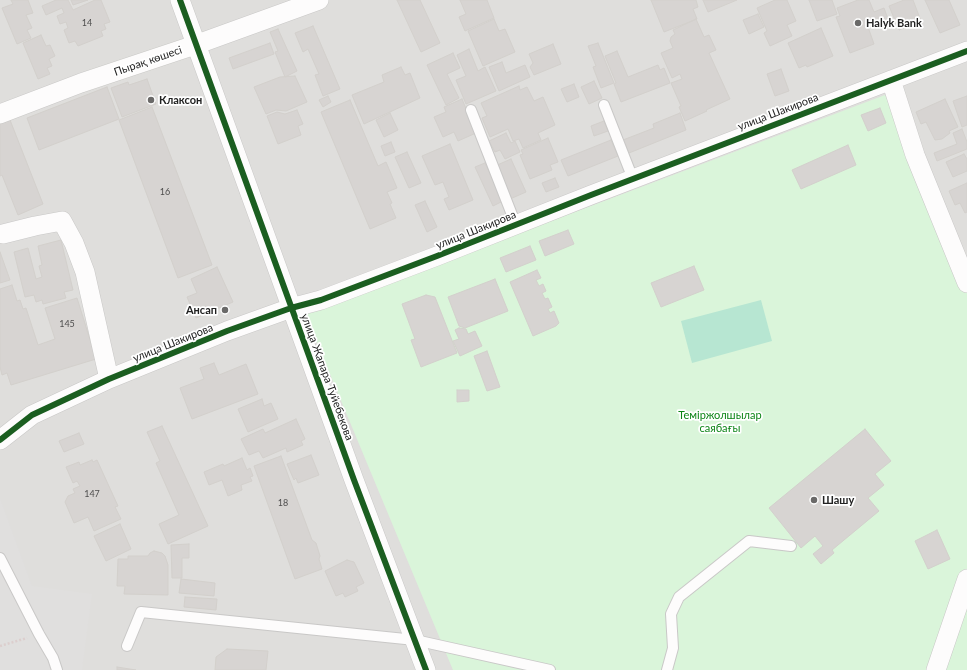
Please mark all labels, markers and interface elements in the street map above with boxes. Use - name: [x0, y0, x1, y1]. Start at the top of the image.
- place label: Halyk Bank: [866, 16, 922, 30]
- house number: 14: [82, 18, 92, 28]
- marker: Halyk Bank: [853, 18, 863, 28]
- street label: Пырақ көшесі: [112, 43, 184, 79]
- street label: улица Шакирова: [736, 91, 820, 133]
- place label: Клаксон: [159, 93, 202, 107]
- marker: Клаксон: [146, 95, 156, 105]
- house number: 16: [160, 187, 170, 197]
- street label: улица Шакирова: [434, 208, 518, 252]
- place label: Ансап: [186, 303, 217, 317]
- marker: Ансап: [220, 305, 230, 315]
- street label: улица Жапара Туйебекова: [298, 312, 356, 442]
- house number: 145: [59, 319, 75, 329]
- street label: улица Шакирова: [131, 321, 215, 365]
- park label: Теміржолшылар саябағы: [678, 408, 762, 434]
- house number: 147: [84, 489, 100, 499]
- place label: Шашу: [822, 493, 854, 507]
- marker: Шашу: [809, 495, 819, 505]
- house number: 18: [278, 498, 288, 508]

